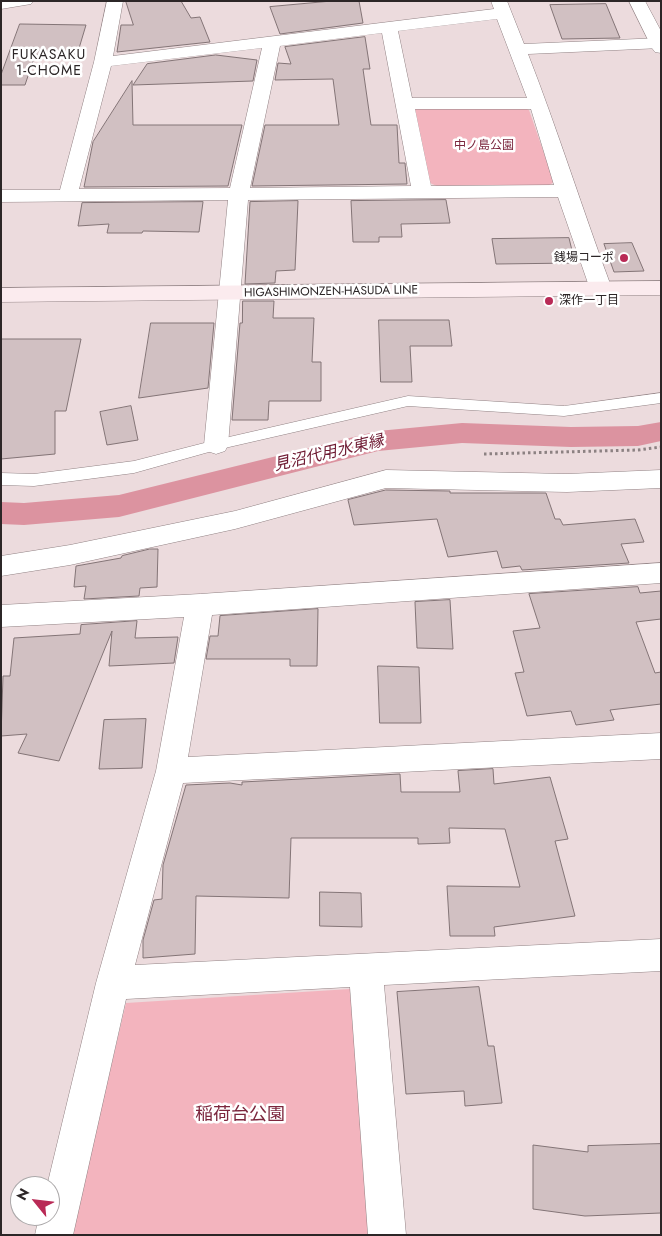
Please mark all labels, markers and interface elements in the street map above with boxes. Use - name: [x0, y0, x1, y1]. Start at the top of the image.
- district label: FUKASAKU 1-CHOME: [11, 48, 87, 80]
- park label: 中ノ島公園: [454, 139, 514, 153]
- place label: 銭場コーポ: [554, 251, 614, 265]
- marker: 銭場コーポ: [618, 252, 630, 264]
- street label: HIGASHIMONZEN-HASUDA LINE: [244, 283, 418, 301]
- place label: 深作一丁目: [559, 294, 619, 308]
- marker: 深作一丁目: [543, 295, 555, 307]
- water label: 見沼代用水東縁: [272, 432, 386, 476]
- park label: 稲荷台公園: [195, 1105, 285, 1127]
- north arrow: [10, 1176, 60, 1226]
- text: N: [11, 1184, 34, 1204]

